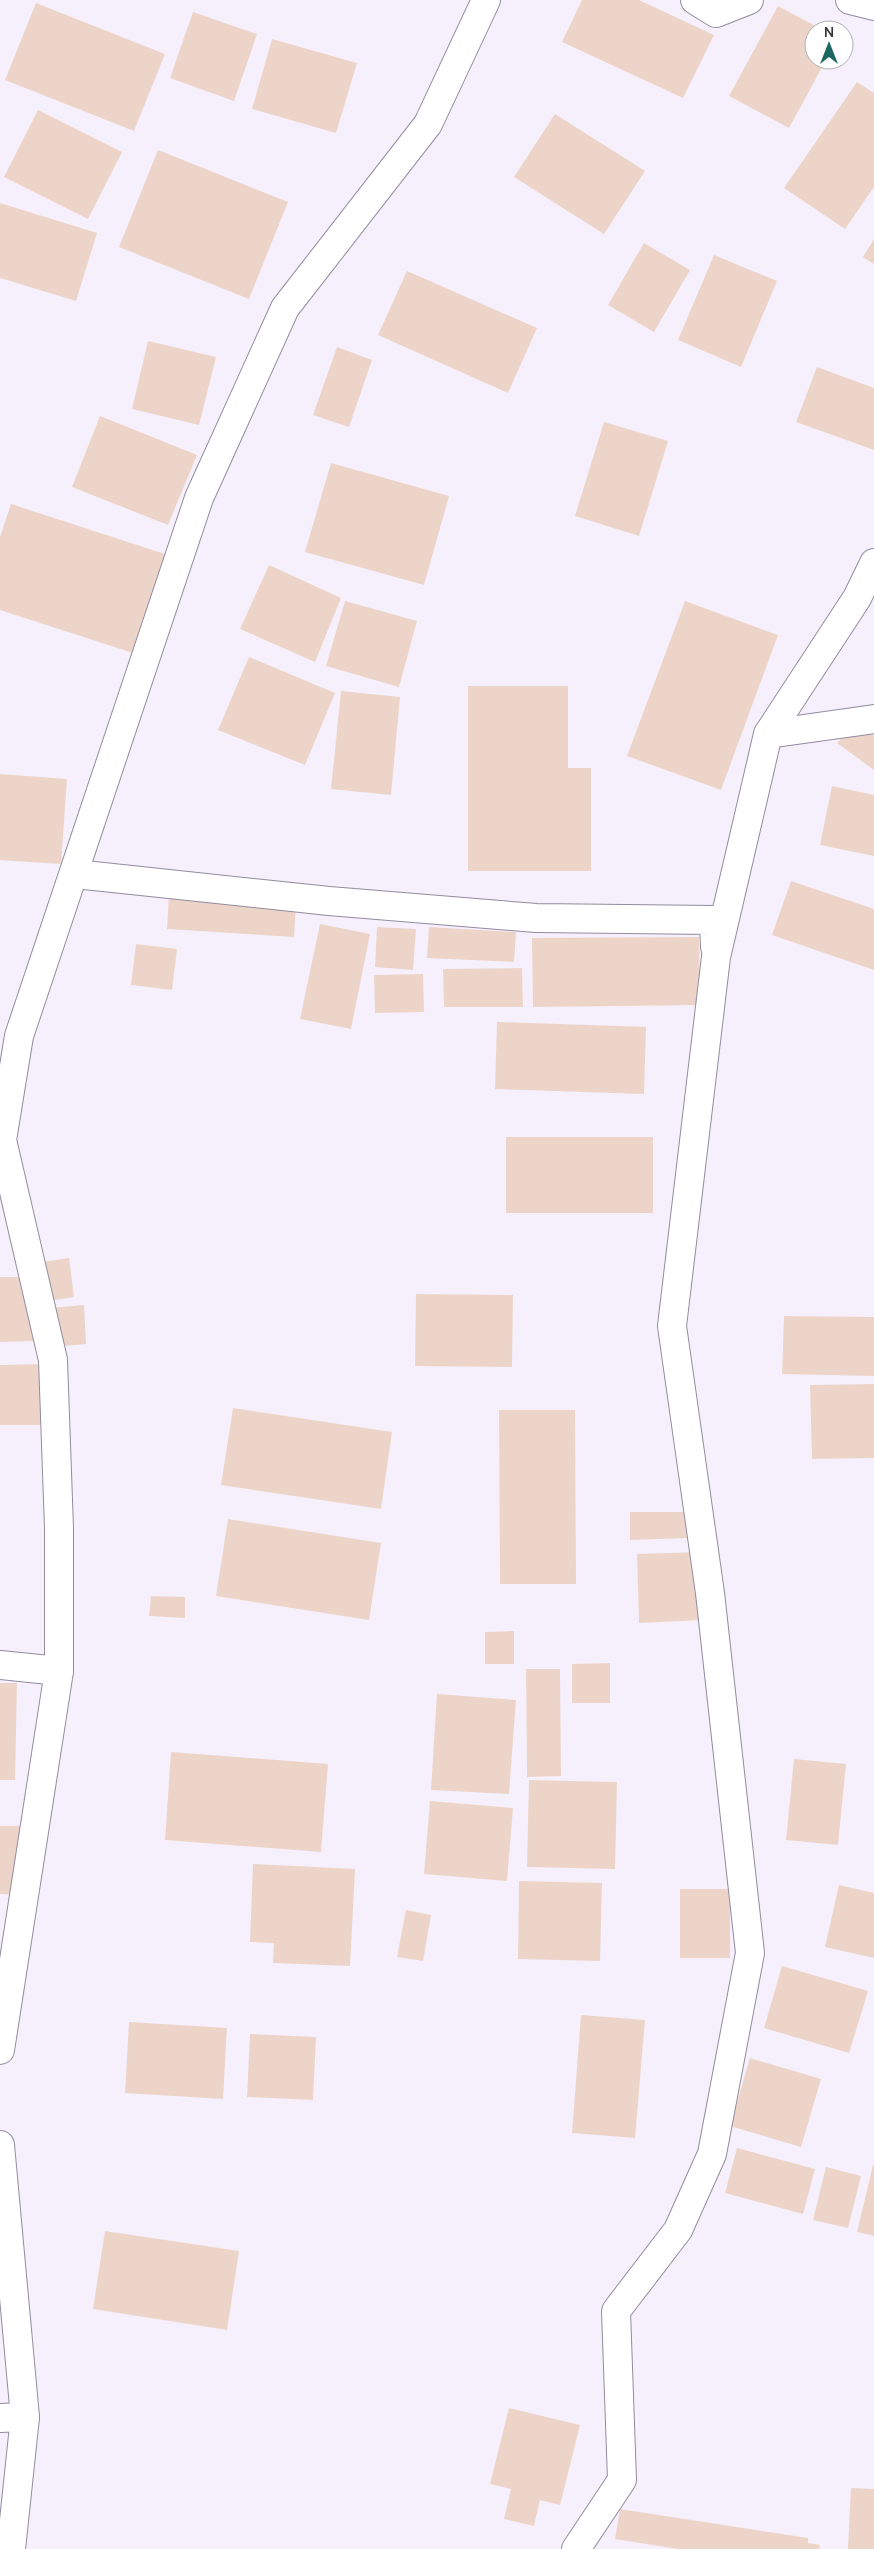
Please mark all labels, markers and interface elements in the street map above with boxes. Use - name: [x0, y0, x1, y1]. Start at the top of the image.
- north arrow: [804, 20, 854, 70]
- text: N: [824, 22, 834, 41]

